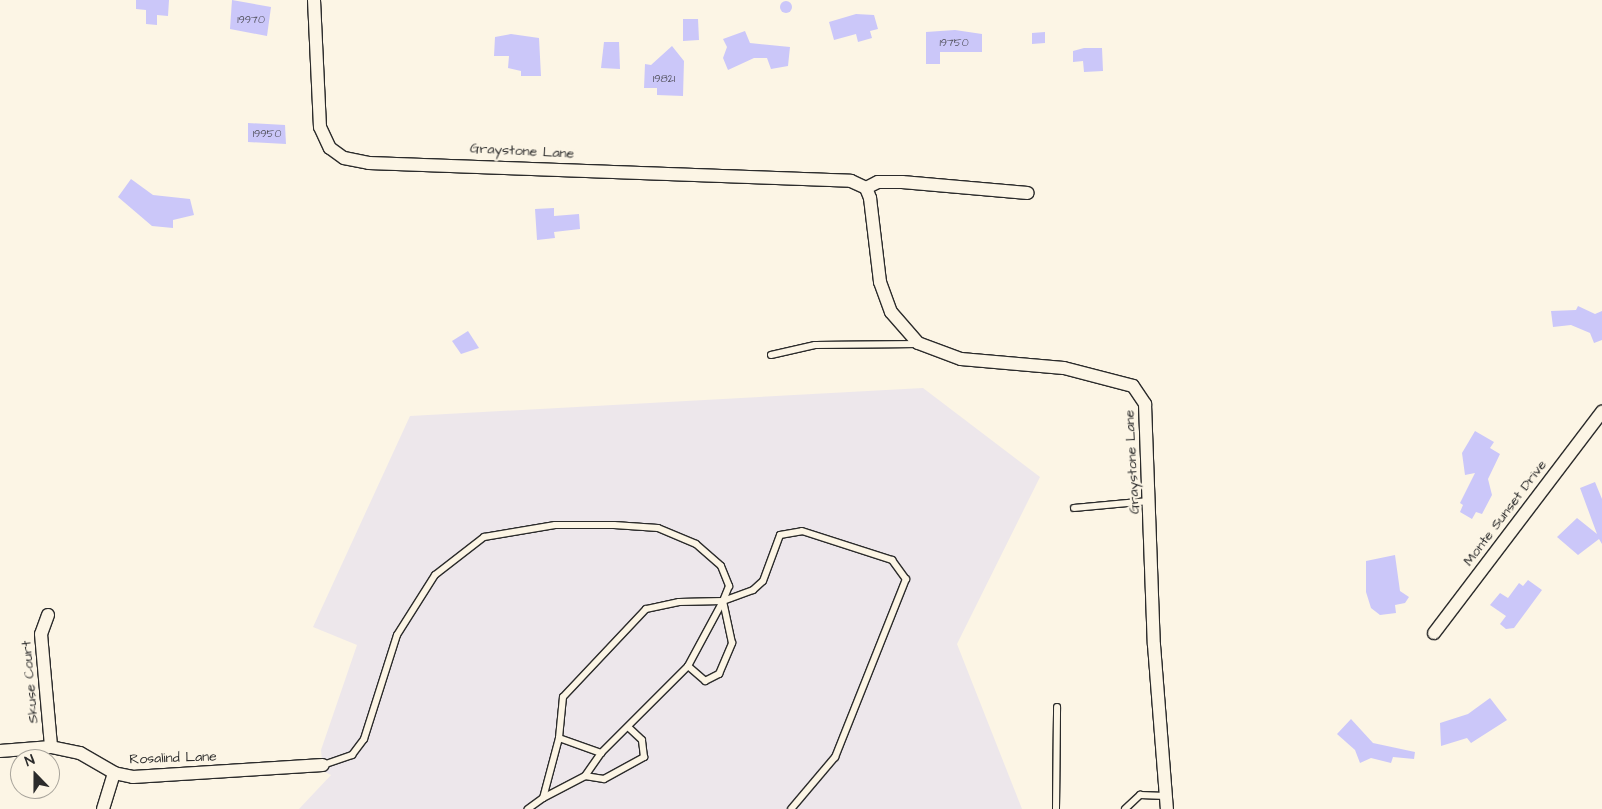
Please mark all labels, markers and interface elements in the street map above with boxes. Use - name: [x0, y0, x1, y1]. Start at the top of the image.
- house number: 19970: [237, 13, 265, 27]
- house number: 19750: [939, 36, 969, 50]
- house number: 19821: [653, 72, 675, 86]
- house number: 19950: [253, 127, 281, 141]
- street label: Graystone Lane: [469, 140, 575, 162]
- street label: Graystone Lane: [1121, 409, 1143, 515]
- street label: Monte Sunset Drive: [1460, 457, 1550, 569]
- street label: Skuse Court: [18, 640, 42, 724]
- street label: Rosalind Lane: [129, 748, 217, 768]
- north arrow: [10, 749, 60, 799]
- text: N: [22, 750, 38, 772]

